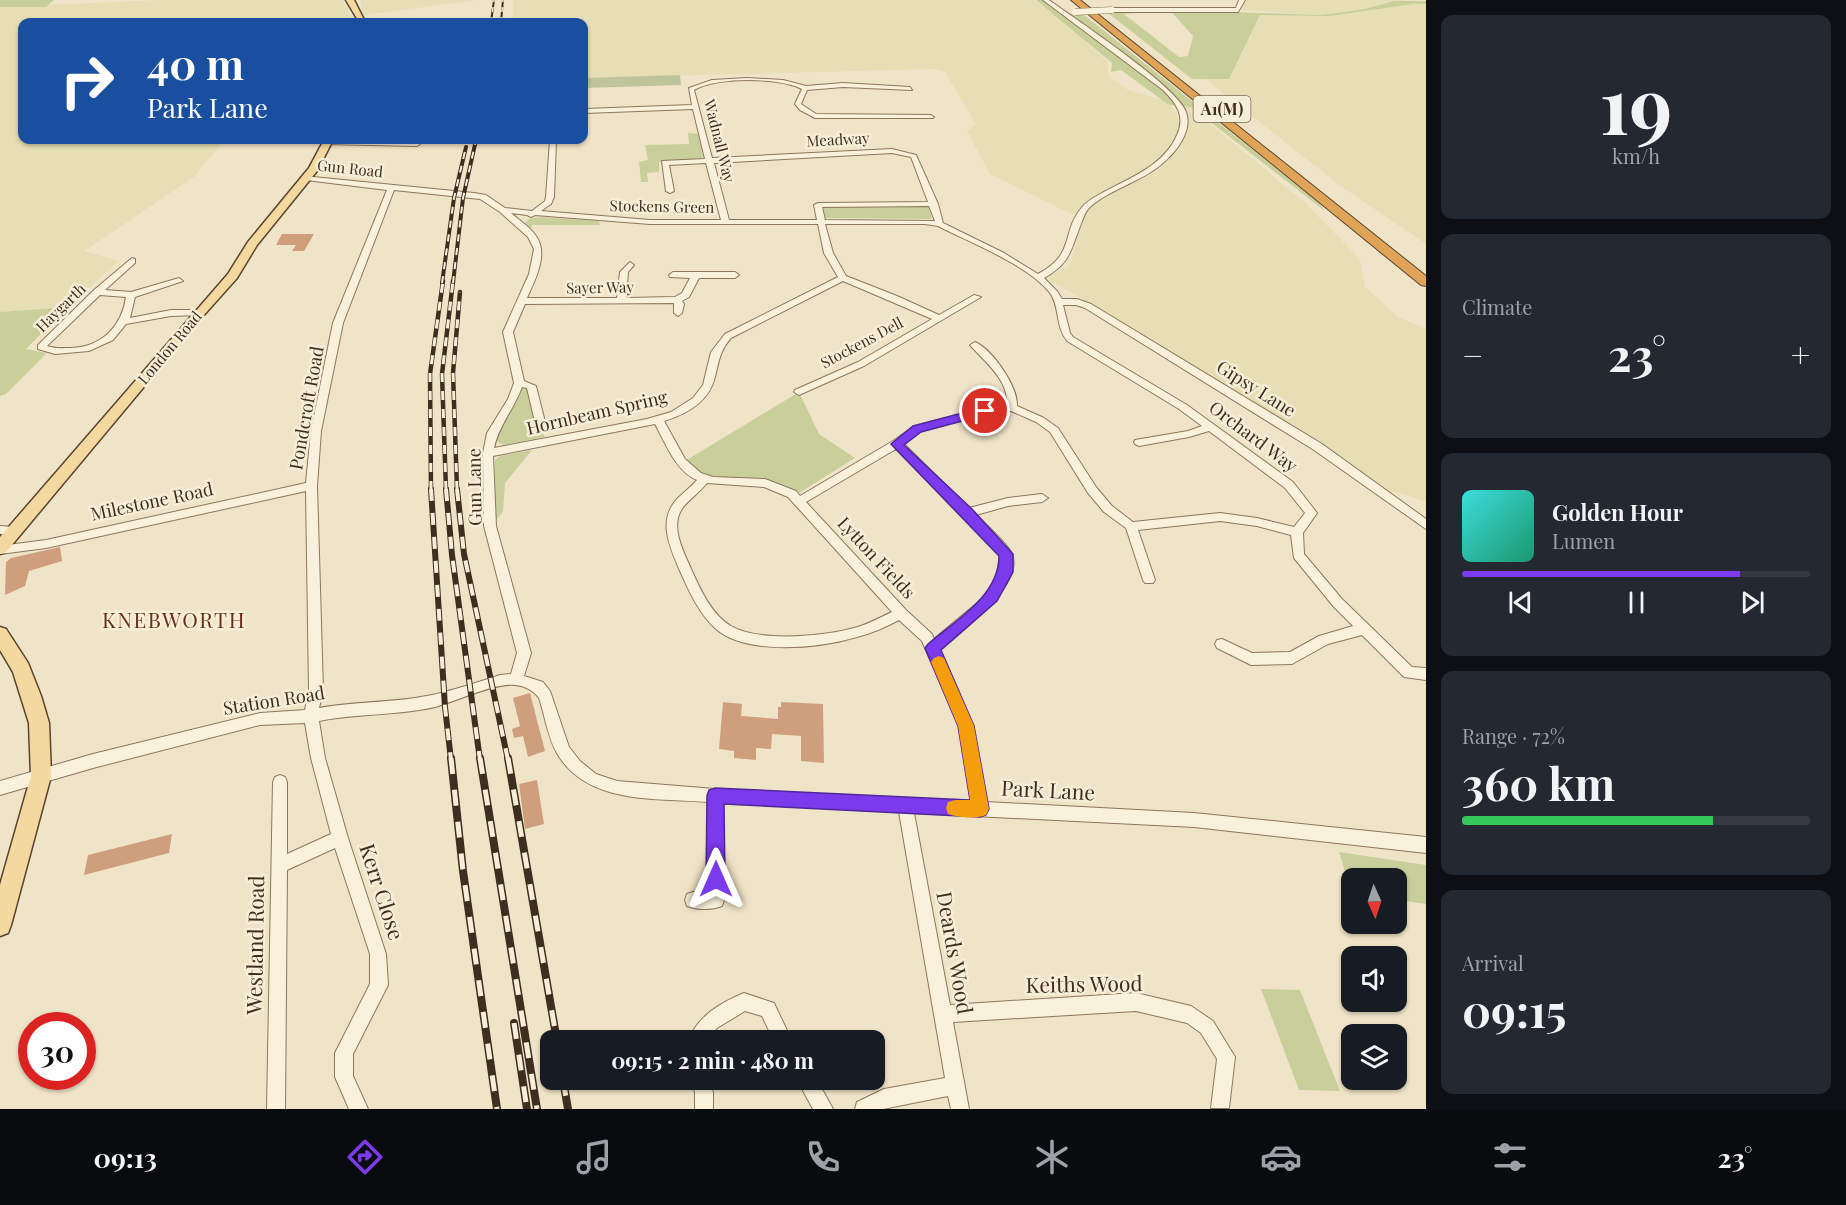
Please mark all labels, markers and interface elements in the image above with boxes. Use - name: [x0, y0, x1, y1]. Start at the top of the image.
- text: 40 m: [147, 35, 244, 91]
- icon: right: [48, 42, 126, 120]
- text: 19: [1599, 51, 1673, 155]
- text: Park Lane: [147, 89, 268, 125]
- street label: Wadnall Way: [700, 96, 740, 185]
- road number: A1(M): [1194, 96, 1250, 122]
- street label: Meadway: [806, 127, 870, 151]
- text: km/h: [1612, 142, 1660, 169]
- street label: Gun Road: [316, 155, 384, 181]
- street label: Stockens Green: [609, 195, 715, 217]
- street label: Sayer Way: [566, 276, 635, 298]
- street label: Haygarth: [31, 278, 90, 336]
- text: Climate: [1462, 293, 1532, 320]
- street label: London Road: [133, 306, 206, 388]
- street label: Stockens Dell: [817, 312, 906, 372]
- text: 23°: [1608, 323, 1666, 383]
- text: −: [1462, 332, 1483, 376]
- text: +: [1791, 332, 1810, 376]
- street label: Pondcroft Road: [283, 344, 329, 472]
- street label: Gipsy Lane: [1212, 354, 1301, 422]
- street label: Hornbeam Spring: [524, 384, 670, 440]
- pin: [959, 385, 1010, 436]
- icon: arrive: [968, 394, 1001, 427]
- street label: Orchard Way: [1205, 395, 1303, 477]
- street label: Gun Lane: [461, 448, 487, 526]
- street label: Milestone Road: [88, 476, 216, 526]
- text: Golden Hour: [1552, 497, 1683, 527]
- street label: Lytton Fields: [833, 511, 921, 603]
- text: Lumen: [1552, 527, 1615, 554]
- icon: previous: [1504, 586, 1537, 619]
- icon: pause: [1620, 586, 1653, 619]
- icon: next: [1736, 586, 1769, 619]
- district label: KNEBWORTH: [102, 605, 246, 633]
- street label: Station Road: [221, 680, 327, 720]
- text: Range · 72%: [1462, 722, 1565, 749]
- text: 360 km: [1462, 752, 1615, 812]
- street label: Park Lane: [1000, 773, 1096, 805]
- street label: Kerr Close: [354, 840, 412, 943]
- position arrow: [684, 847, 748, 911]
- north arrow: [1341, 868, 1407, 934]
- map controls: [1341, 868, 1407, 1090]
- street label: Westland Road: [239, 875, 269, 1016]
- street label: Deards Wood: [931, 889, 981, 1016]
- button: sound: [1341, 946, 1407, 1012]
- text: Arrival: [1462, 949, 1524, 976]
- street label: Keiths Wood: [1025, 968, 1143, 998]
- text: 09:15: [1462, 979, 1566, 1039]
- speed limit sign: 30: [18, 1012, 96, 1090]
- button: layers: [1341, 1024, 1407, 1090]
- text: 09:15 · 2 min · 480 m: [611, 1045, 814, 1075]
- icon: directions: [344, 1136, 386, 1178]
- icon: music: [573, 1136, 615, 1178]
- icon: phone: [802, 1136, 844, 1178]
- icon: climate: [1031, 1136, 1073, 1178]
- icon: car: [1260, 1136, 1302, 1178]
- icon: filters: [1489, 1136, 1531, 1178]
- text: 09:13: [93, 1139, 157, 1175]
- text: 23°: [1718, 1139, 1752, 1175]

